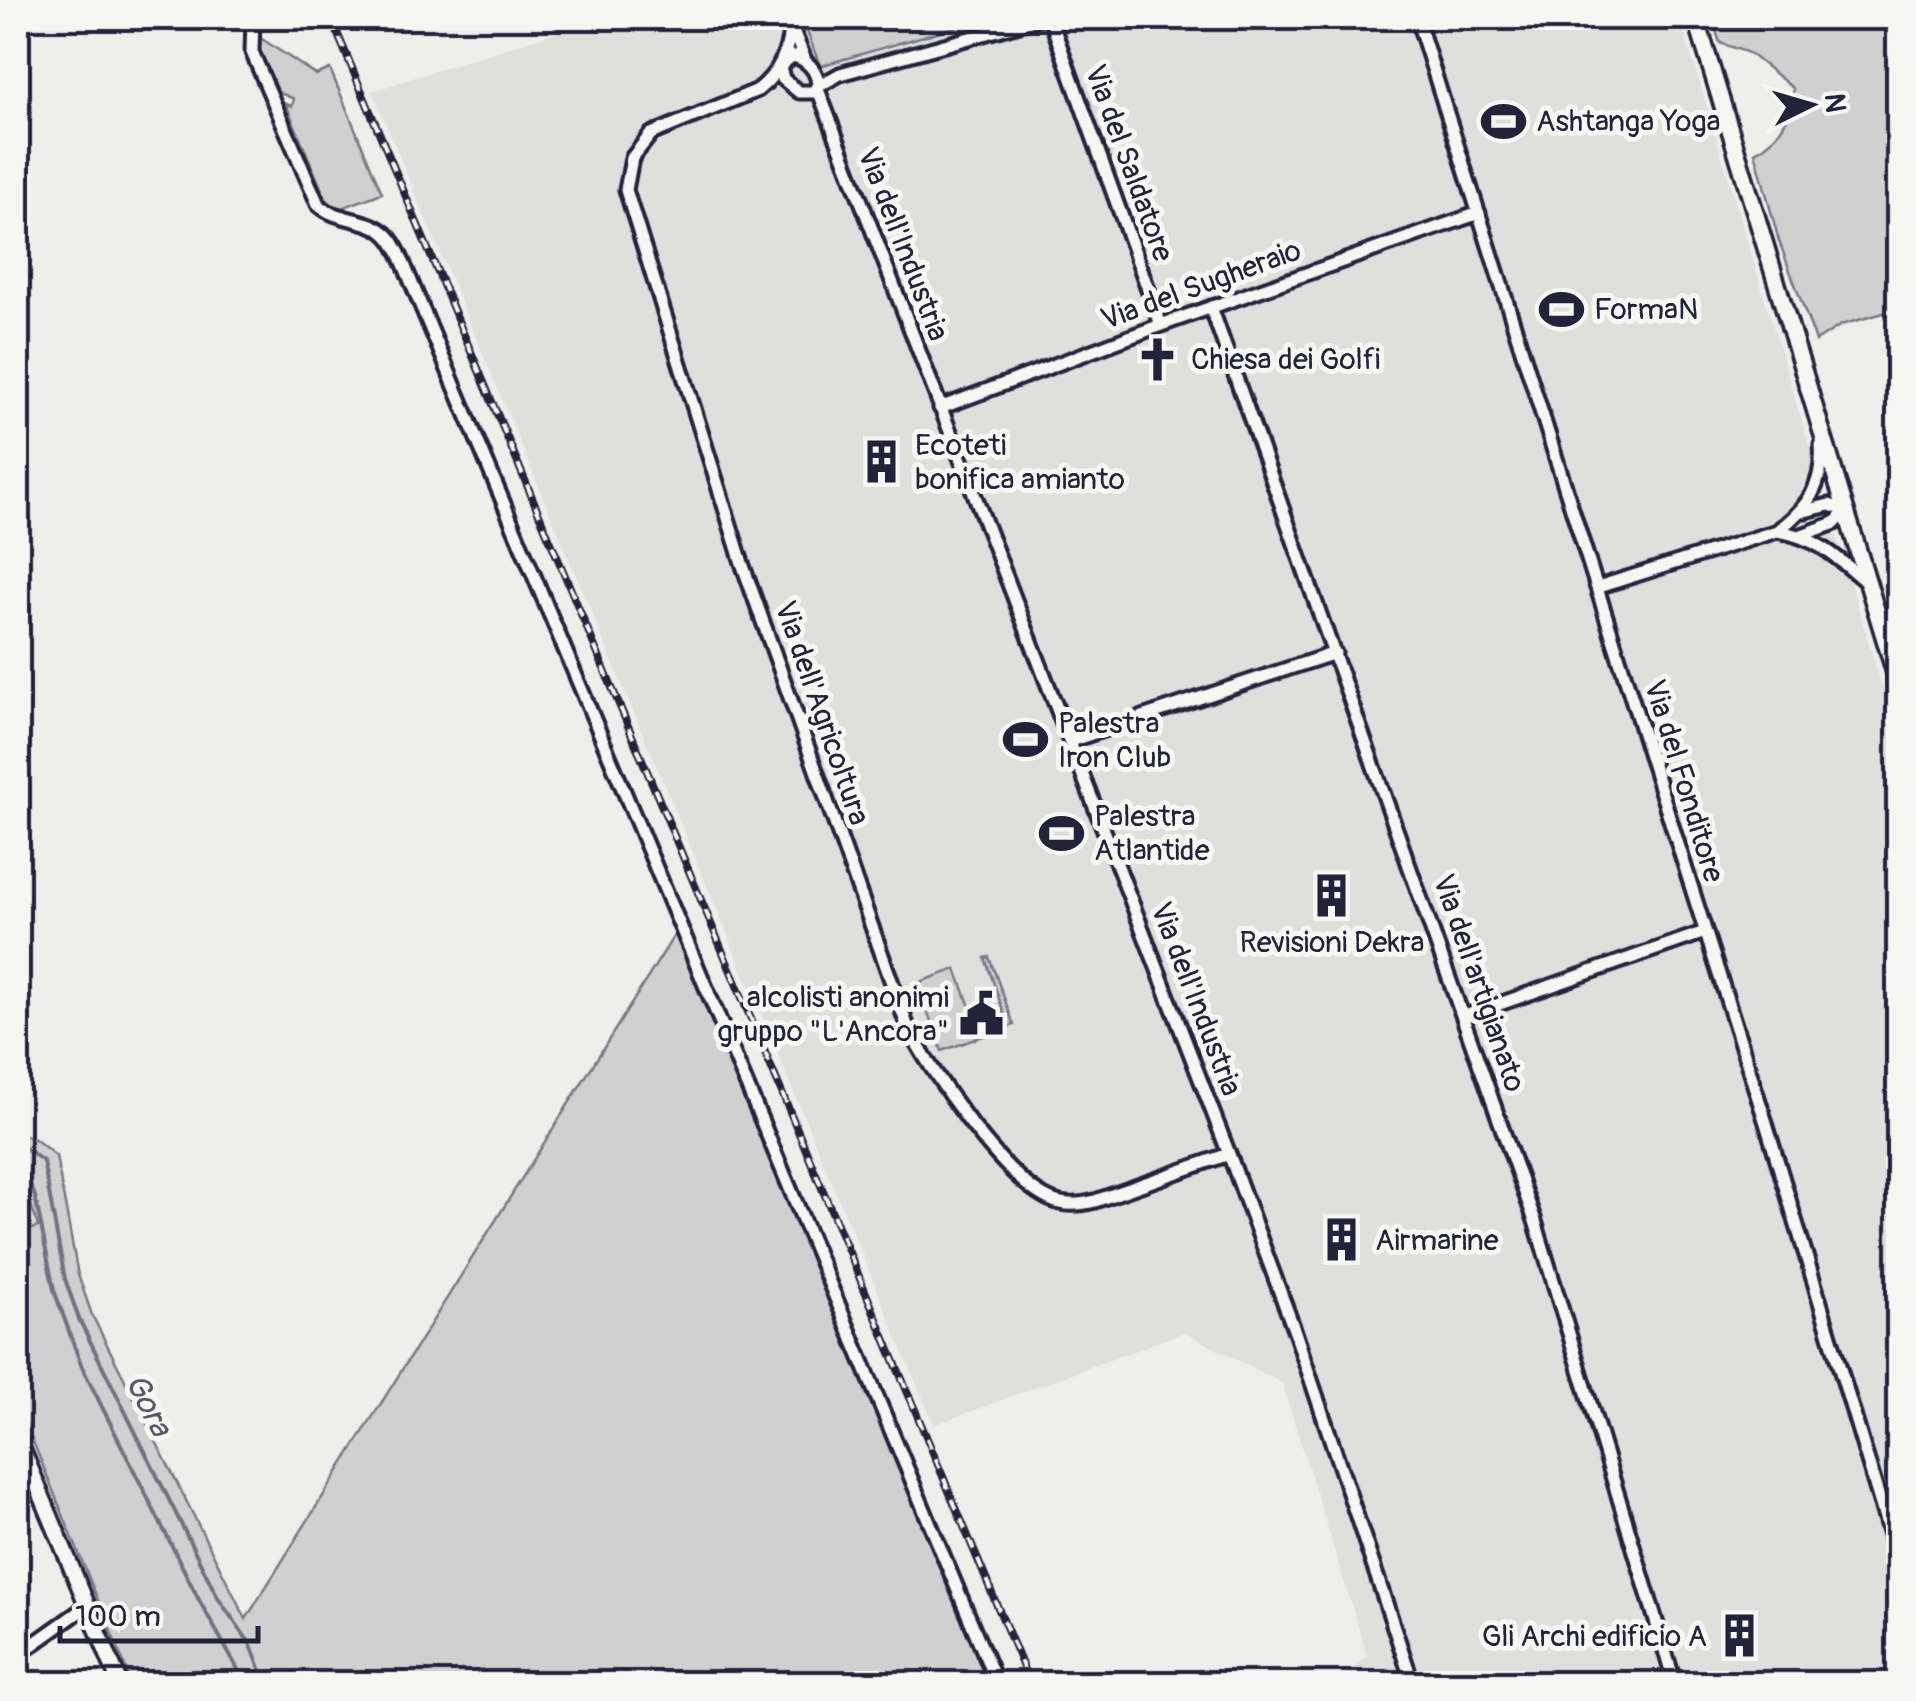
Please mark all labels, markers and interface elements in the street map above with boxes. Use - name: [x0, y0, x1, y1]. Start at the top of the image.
- north arrow: [1761, 55, 1861, 155]
- street label: Via del Saldatore: [1076, 60, 1182, 267]
- text: N: [1816, 92, 1853, 114]
- sports icon: Ashtanga Yoga: [1479, 97, 1527, 145]
- place label: Ashtanga Yoga: [1536, 103, 1721, 140]
- street label: Via dell'Industria: [849, 142, 957, 346]
- street label: Via del Sugheraio: [1096, 232, 1306, 338]
- sports icon: FormaN: [1537, 285, 1585, 333]
- place label: FormaN: [1594, 291, 1698, 328]
- church icon: Chiesa dei Golfi: [1134, 335, 1182, 383]
- place label: Chiesa dei Golfi: [1191, 341, 1380, 378]
- place label: Ecoteti bonifica amianto: [915, 427, 1125, 498]
- building icon: Ecoteti bonifica amianto: [858, 438, 906, 486]
- street label: Via dell'Agricoltura: [766, 596, 878, 830]
- street label: Via del Fonditore: [1636, 675, 1732, 887]
- place label: Palestra Iron Club: [1058, 705, 1171, 776]
- sports icon: Palestra Iron Club: [1001, 716, 1049, 764]
- place label: Palestra Atlantide: [1094, 798, 1210, 869]
- sports icon: Palestra Atlantide: [1037, 809, 1085, 857]
- street label: Via dell'artigianato: [1424, 869, 1534, 1097]
- building icon: Revisioni Dekra: [1308, 871, 1356, 919]
- street label: Via dell'Industria: [1142, 897, 1250, 1101]
- place label: Revisioni Dekra: [1239, 924, 1425, 961]
- place label: alcolisti anonimi gruppo "L'Ancora": [717, 979, 949, 1050]
- public building icon: alcolisti anonimi gruppo "L'Ancora": [958, 990, 1006, 1038]
- building icon: Airmarine: [1318, 1216, 1366, 1264]
- place label: Airmarine: [1375, 1222, 1499, 1259]
- water label: Gora: [115, 1367, 181, 1445]
- scale bar: [60, 1581, 258, 1643]
- text: 100 m: [75, 1598, 161, 1635]
- building icon: Gli Archi edificio A: [1716, 1612, 1764, 1660]
- place label: Gli Archi edificio A: [1482, 1618, 1707, 1655]

